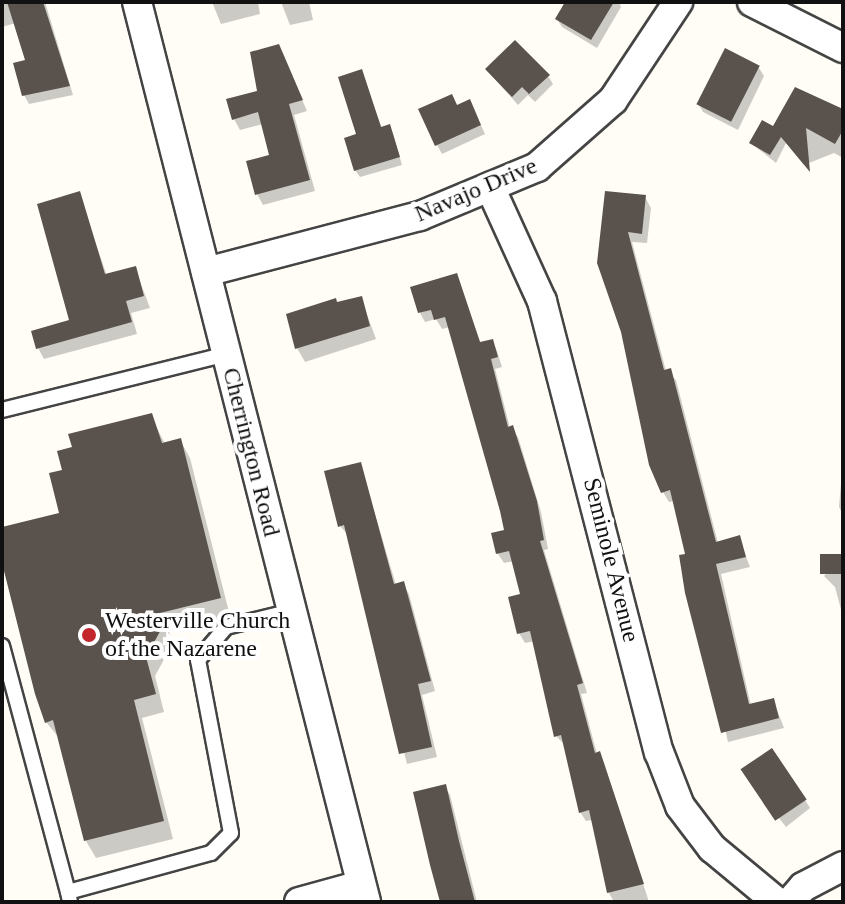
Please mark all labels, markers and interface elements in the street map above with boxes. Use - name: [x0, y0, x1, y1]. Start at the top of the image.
- street label: Navajo Drive: [411, 151, 541, 229]
- street label: Cherrington Road: [216, 365, 286, 539]
- street label: Seminole Avenue: [577, 474, 645, 646]
- place label: Westerville Church of the Nazarene: [105, 607, 290, 663]
- marker: Westerville Church of the Nazarene: [80, 626, 98, 644]

